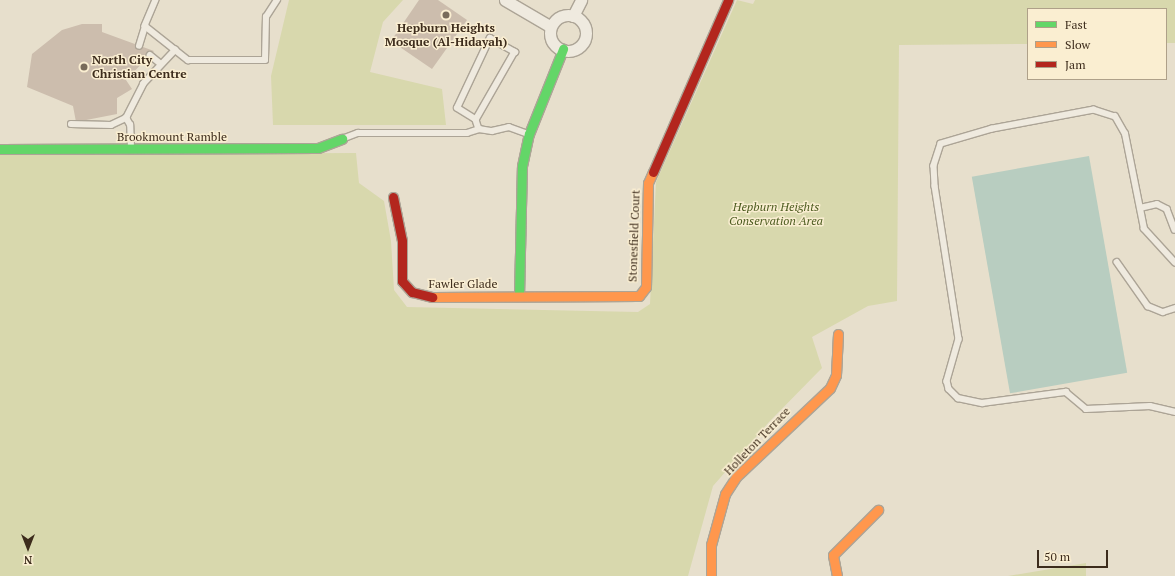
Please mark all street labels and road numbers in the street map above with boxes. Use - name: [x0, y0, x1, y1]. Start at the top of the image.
- street label: Brookmount Ramble: [117, 130, 227, 144]
- street label: Stonesfield Court: [625, 190, 643, 282]
- street label: Fawler Glade: [428, 277, 498, 291]
- street label: Holleton Terrace: [721, 404, 793, 478]

